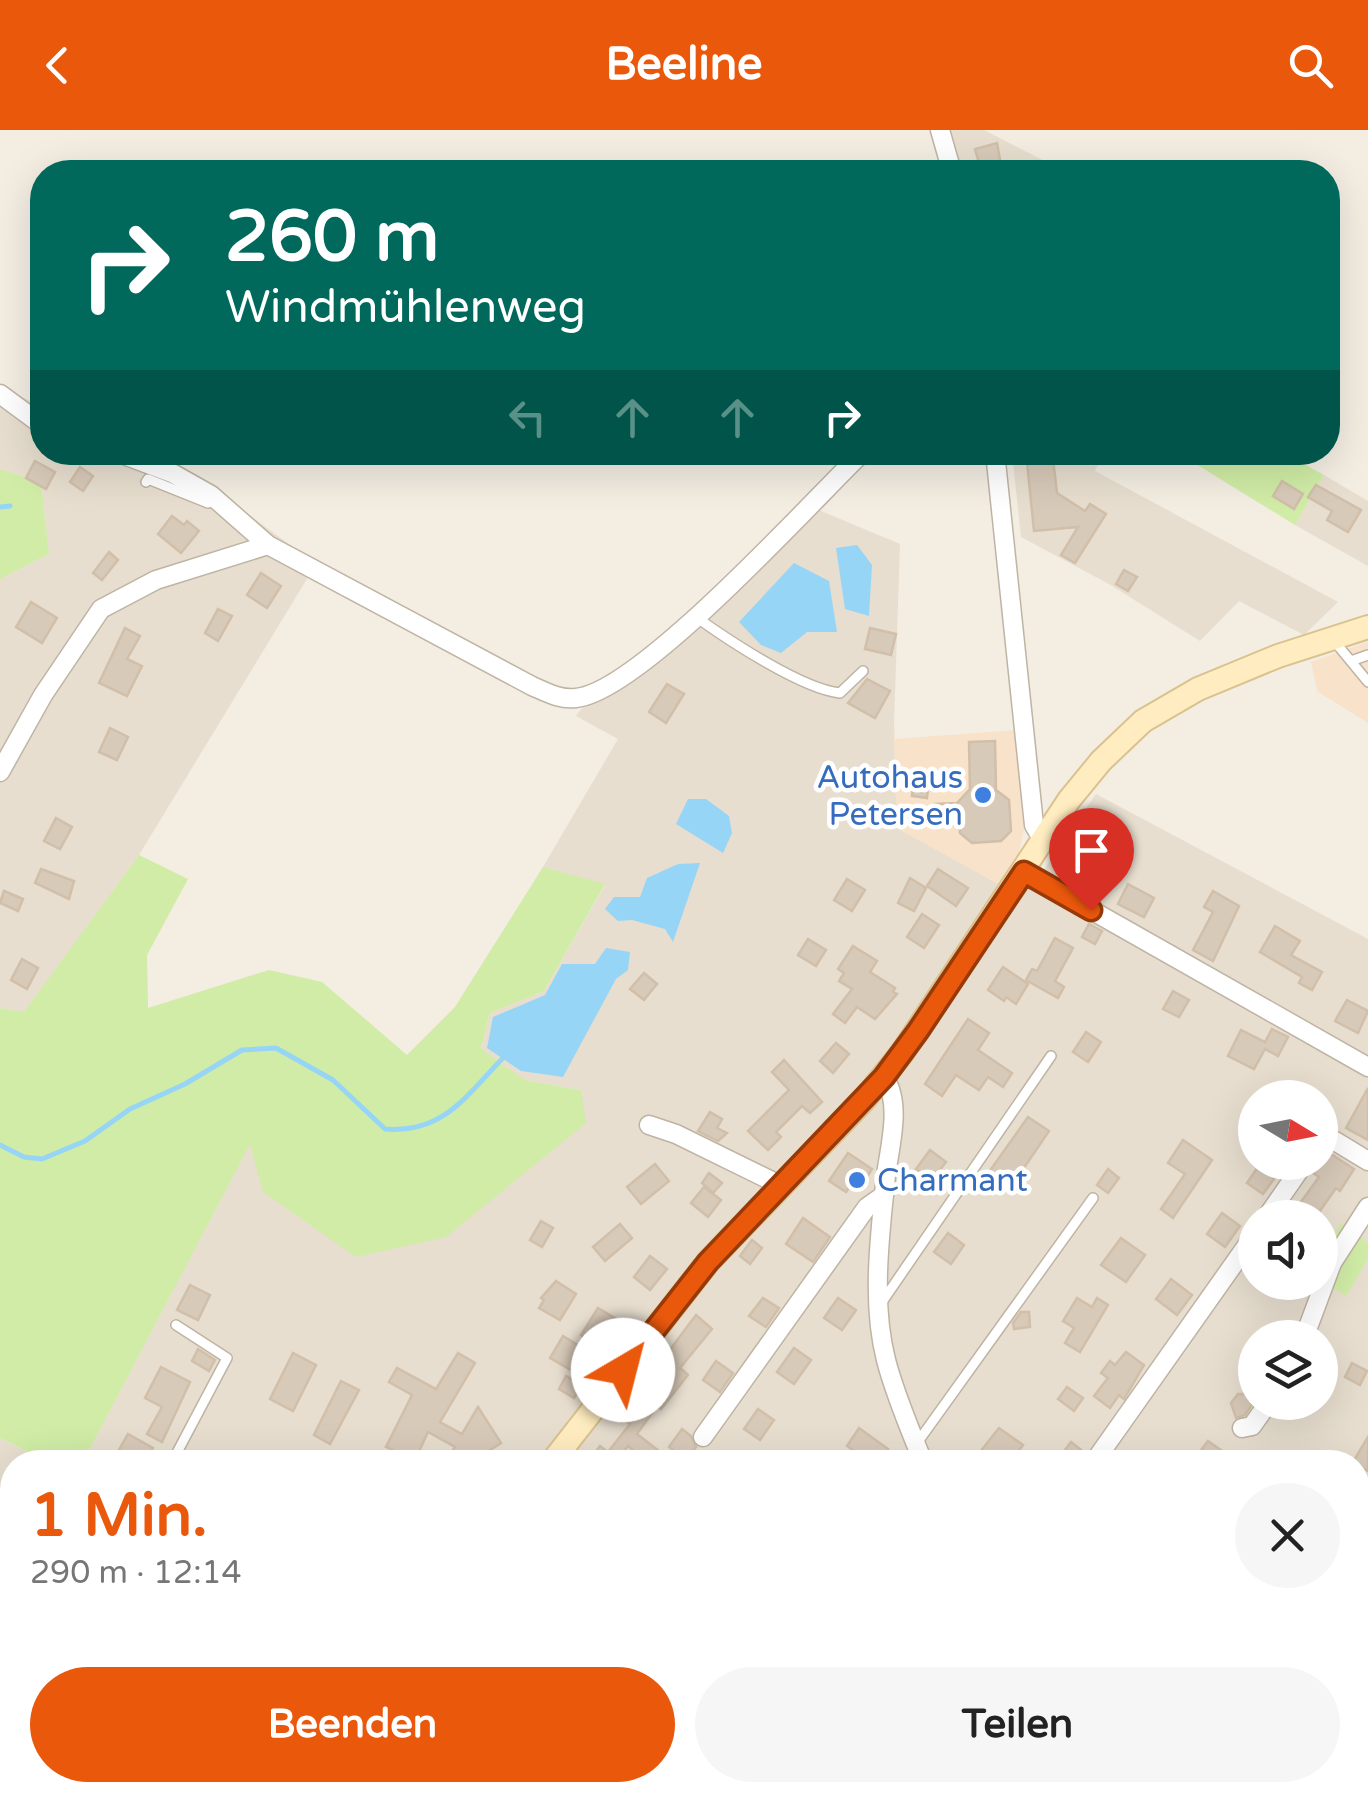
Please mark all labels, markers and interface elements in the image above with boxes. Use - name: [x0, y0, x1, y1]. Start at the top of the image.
- icon: back: [30, 38, 85, 93]
- text: Beeline: [605, 38, 763, 92]
- icon: search: [1283, 38, 1338, 93]
- text: 260 m: [225, 196, 439, 280]
- icon: right: [60, 200, 190, 330]
- text: Windmühlenweg: [225, 281, 586, 335]
- icon: left: [500, 390, 555, 445]
- icon: ahead: [605, 390, 660, 445]
- icon: ahead: [710, 390, 765, 445]
- icon: right: [815, 390, 870, 445]
- place label: Autohaus Petersen: [816, 759, 963, 834]
- marker: Autohaus Petersen: [972, 784, 994, 806]
- pin: [1049, 808, 1134, 911]
- icon: arrive: [1064, 823, 1119, 878]
- north arrow: [1238, 1080, 1338, 1180]
- map controls: [1238, 1080, 1338, 1420]
- place label: Charmant: [877, 1162, 1028, 1200]
- marker: Charmant: [846, 1169, 868, 1191]
- button: sound: [1238, 1200, 1338, 1300]
- position arrow: [571, 1318, 675, 1422]
- button: layers: [1238, 1320, 1338, 1420]
- text: 1 Min.: [30, 1480, 208, 1552]
- button: close: [1235, 1483, 1340, 1588]
- text: 290 m · 12:14: [30, 1554, 242, 1592]
- button: Beenden: [30, 1667, 675, 1782]
- button: Teilen: [695, 1667, 1340, 1782]

